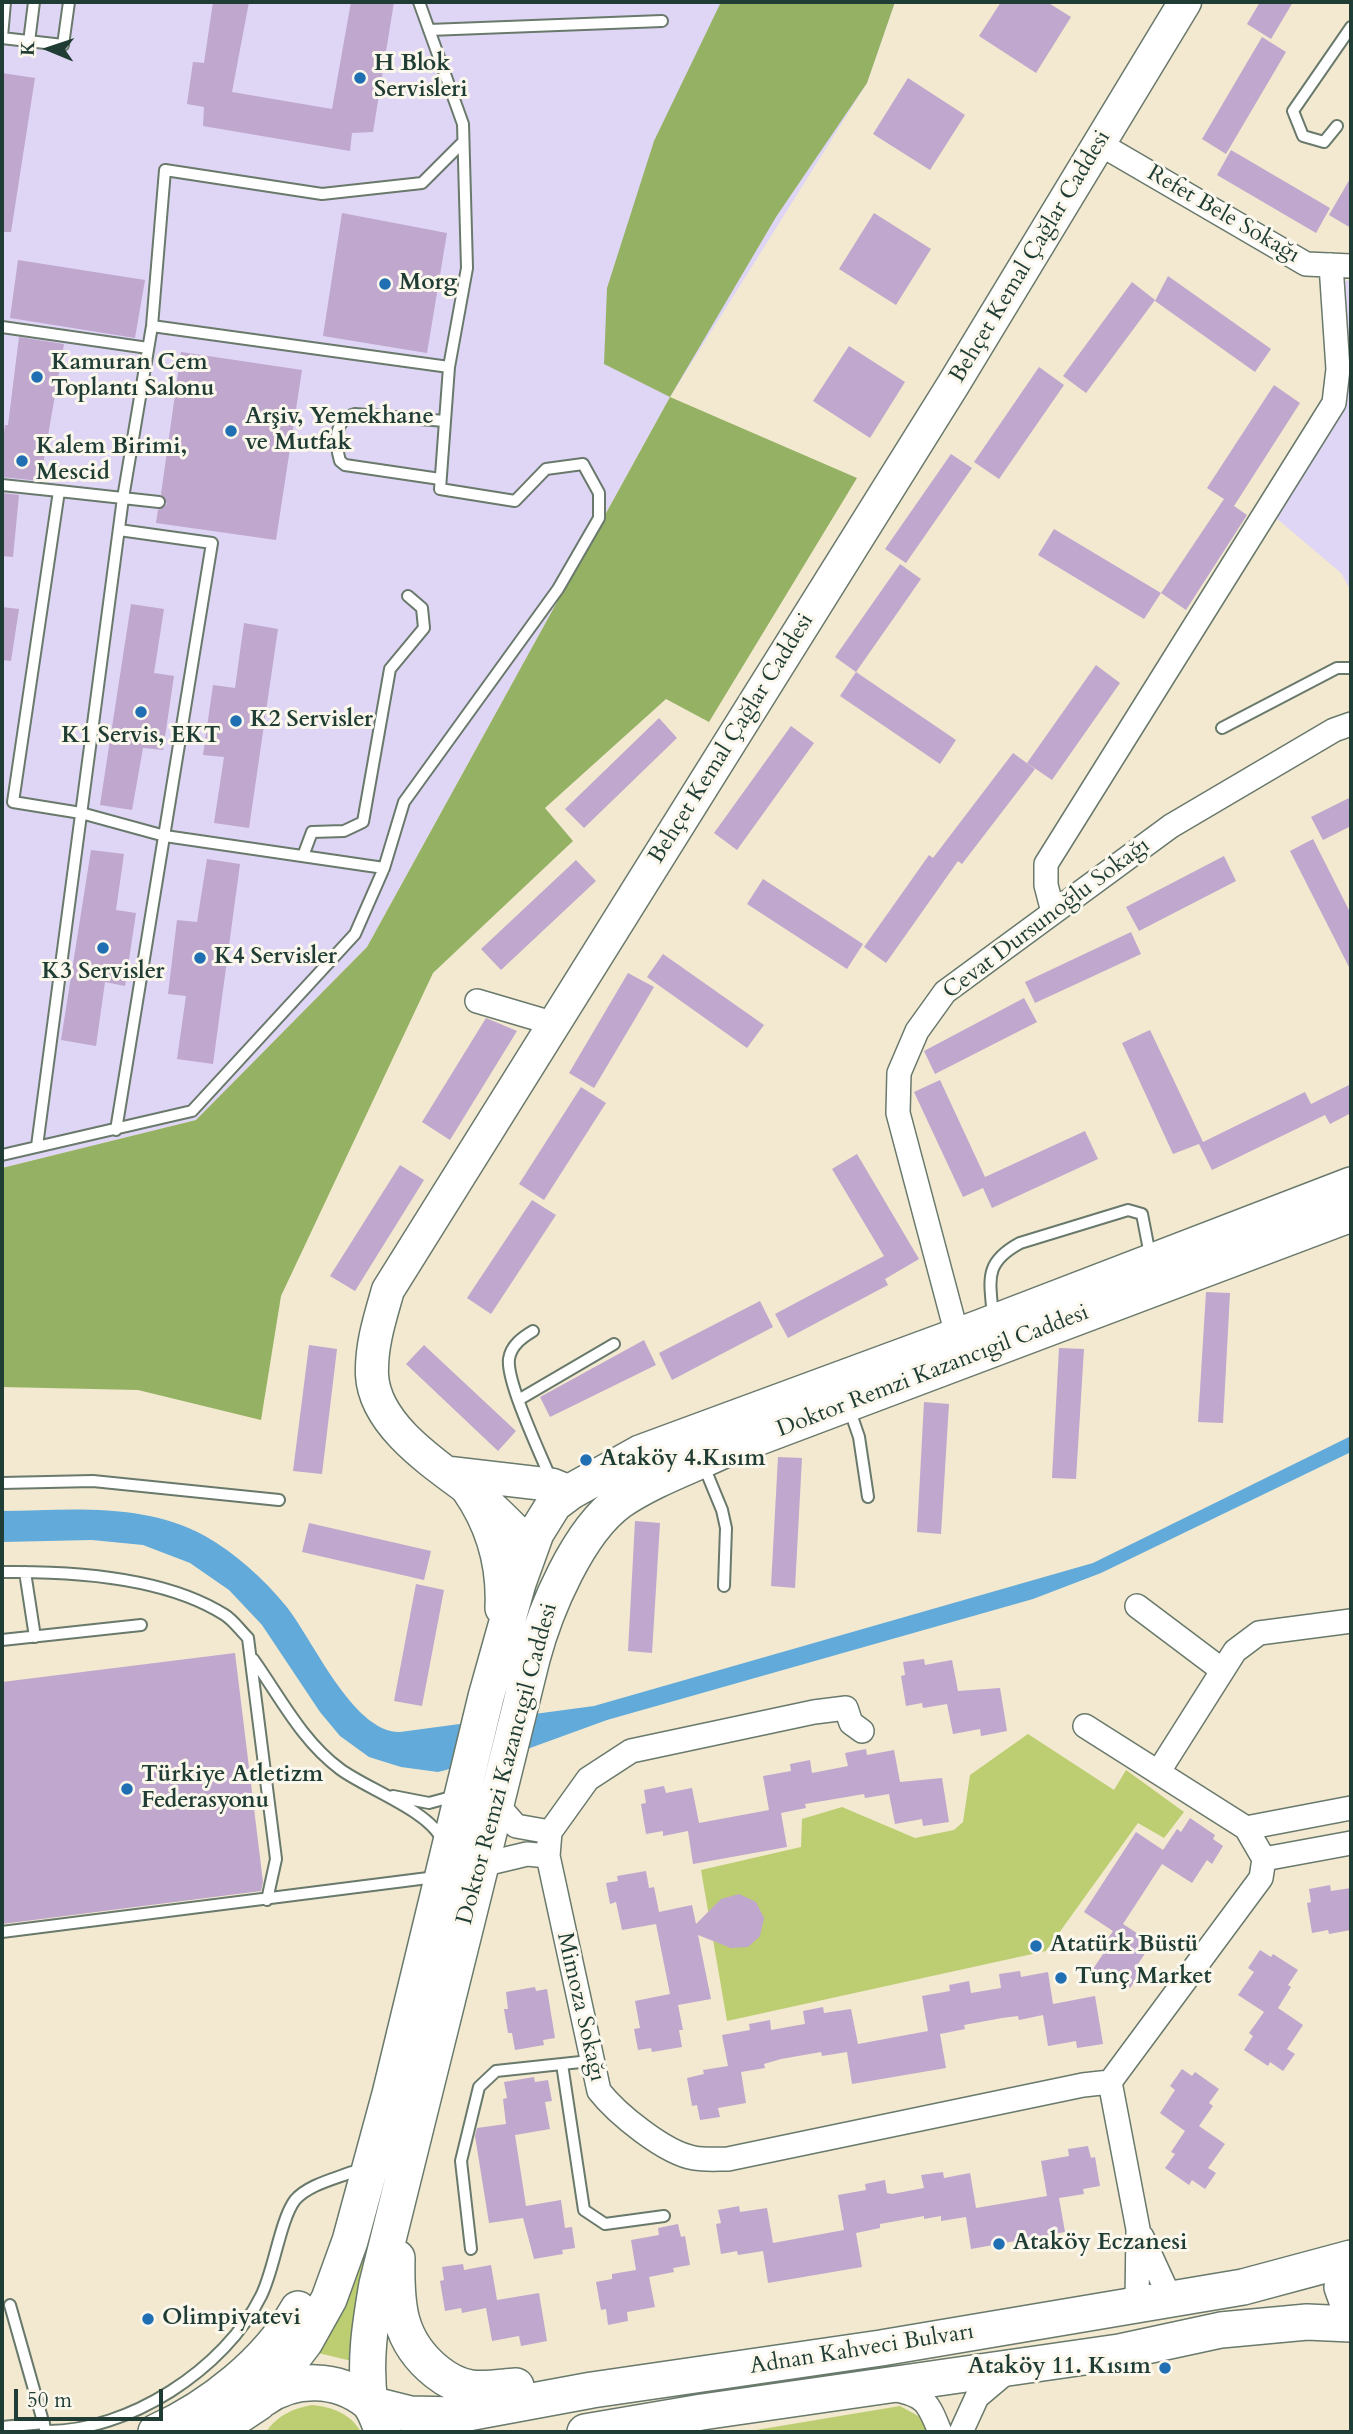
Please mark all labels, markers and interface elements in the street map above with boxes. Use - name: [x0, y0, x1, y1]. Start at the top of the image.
- north arrow: [14, 14, 84, 84]
- text: K: [15, 40, 41, 56]
- place label: H Blok Servisleri: [374, 51, 468, 105]
- marker: H Blok Servisleri: [352, 70, 368, 86]
- street label: Behçet Kemal Çağlar Caddesi: [945, 126, 1117, 388]
- street label: Refet Bele Sokağı: [1142, 160, 1304, 270]
- place label: Morg: [399, 270, 457, 298]
- marker: Morg: [377, 276, 393, 292]
- place label: Kamuran Cem Toplantı Salonu: [51, 350, 214, 404]
- marker: Kamuran Cem Toplantı Salonu: [29, 369, 45, 385]
- place label: Arşiv, Yemekhane ve Mutfak: [245, 404, 434, 458]
- marker: Arşiv, Yemekhane ve Mutfak: [223, 423, 239, 439]
- place label: Kalem Birimi, Mescid: [36, 434, 187, 488]
- marker: Kalem Birimi, Mescid: [14, 453, 30, 469]
- street label: Behçet Kemal Çağlar Caddesi: [644, 609, 820, 869]
- marker: K1 Servis, EKT: [133, 704, 149, 720]
- place label: K2 Servisler: [250, 707, 373, 735]
- marker: K2 Servisler: [228, 713, 244, 729]
- place label: K1 Servis, EKT: [61, 723, 221, 751]
- street label: Cevat Dursunoğlu Sokağı: [938, 832, 1156, 1006]
- marker: K3 Servisler: [95, 940, 111, 956]
- place label: K4 Servisler: [214, 944, 337, 972]
- marker: K4 Servisler: [192, 950, 208, 966]
- place label: K3 Servisler: [42, 959, 164, 987]
- street label: Doktor Remzi Kazancıgil Caddesi: [773, 1300, 1093, 1444]
- place label: Ataköy 4.Kısım: [600, 1446, 765, 1474]
- marker: Ataköy 4.Kısım: [578, 1452, 594, 1468]
- street label: Doktor Remzi Kazancıgil Caddesi: [452, 1600, 564, 1928]
- place label: Türkiye Atletizm Federasyonu: [141, 1762, 323, 1816]
- marker: Türkiye Atletizm Federasyonu: [119, 1781, 135, 1797]
- street label: Mimoza Sokağı: [549, 1930, 611, 2084]
- place label: Atatürk Büstü: [1050, 1932, 1198, 1960]
- marker: Atatürk Büstü: [1028, 1938, 1044, 1954]
- place label: Tunç Market: [1075, 1964, 1212, 1992]
- marker: Tunç Market: [1053, 1970, 1069, 1986]
- place label: Ataköy Eczanesi: [1013, 2230, 1187, 2258]
- marker: Ataköy Eczanesi: [991, 2236, 1007, 2252]
- place label: Olimpiyatevi: [162, 2305, 301, 2333]
- marker: Olimpiyatevi: [140, 2311, 156, 2327]
- street label: Adnan Kahveci Bulvarı: [748, 2319, 976, 2381]
- place label: Ataköy 11. Kısım: [968, 2354, 1151, 2382]
- marker: Ataköy 11. Kısım: [1157, 2360, 1173, 2376]
- scale bar: [18, 2374, 166, 2418]
- text: 50 m: [27, 2386, 72, 2415]

